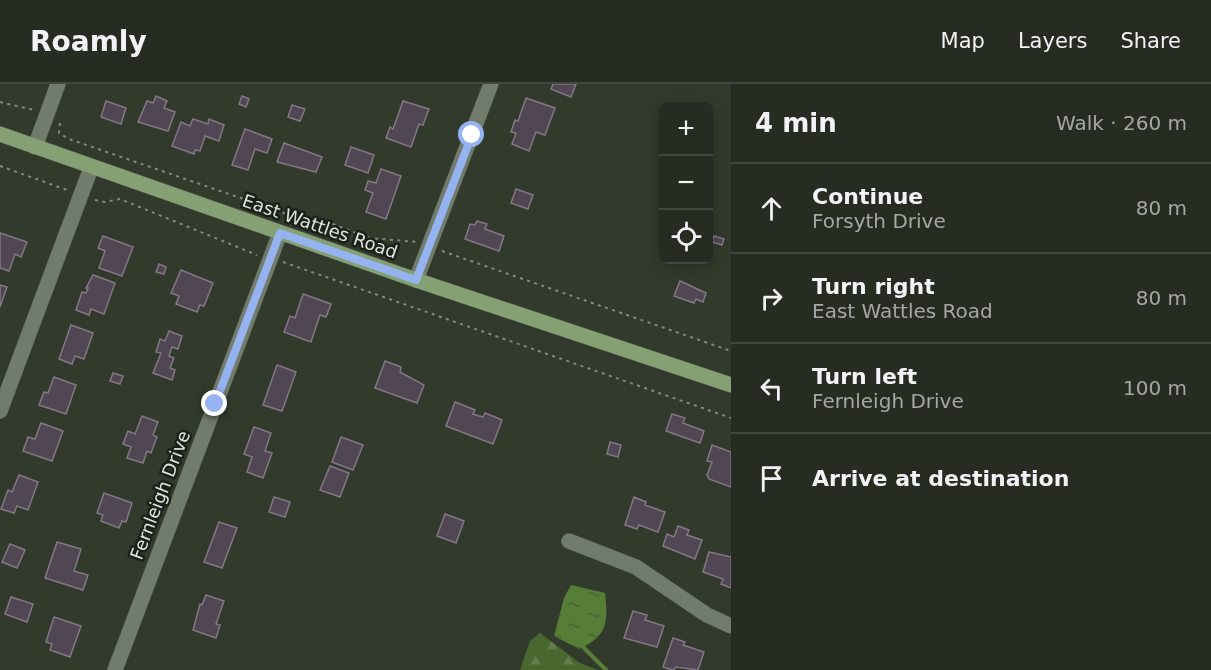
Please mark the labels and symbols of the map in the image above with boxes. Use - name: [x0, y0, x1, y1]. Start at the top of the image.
- route start: [458, 121, 484, 147]
- street label: East Wattles Road: [240, 190, 400, 262]
- route end: [201, 390, 227, 416]
- street label: Fernleigh Drive: [126, 427, 194, 563]

